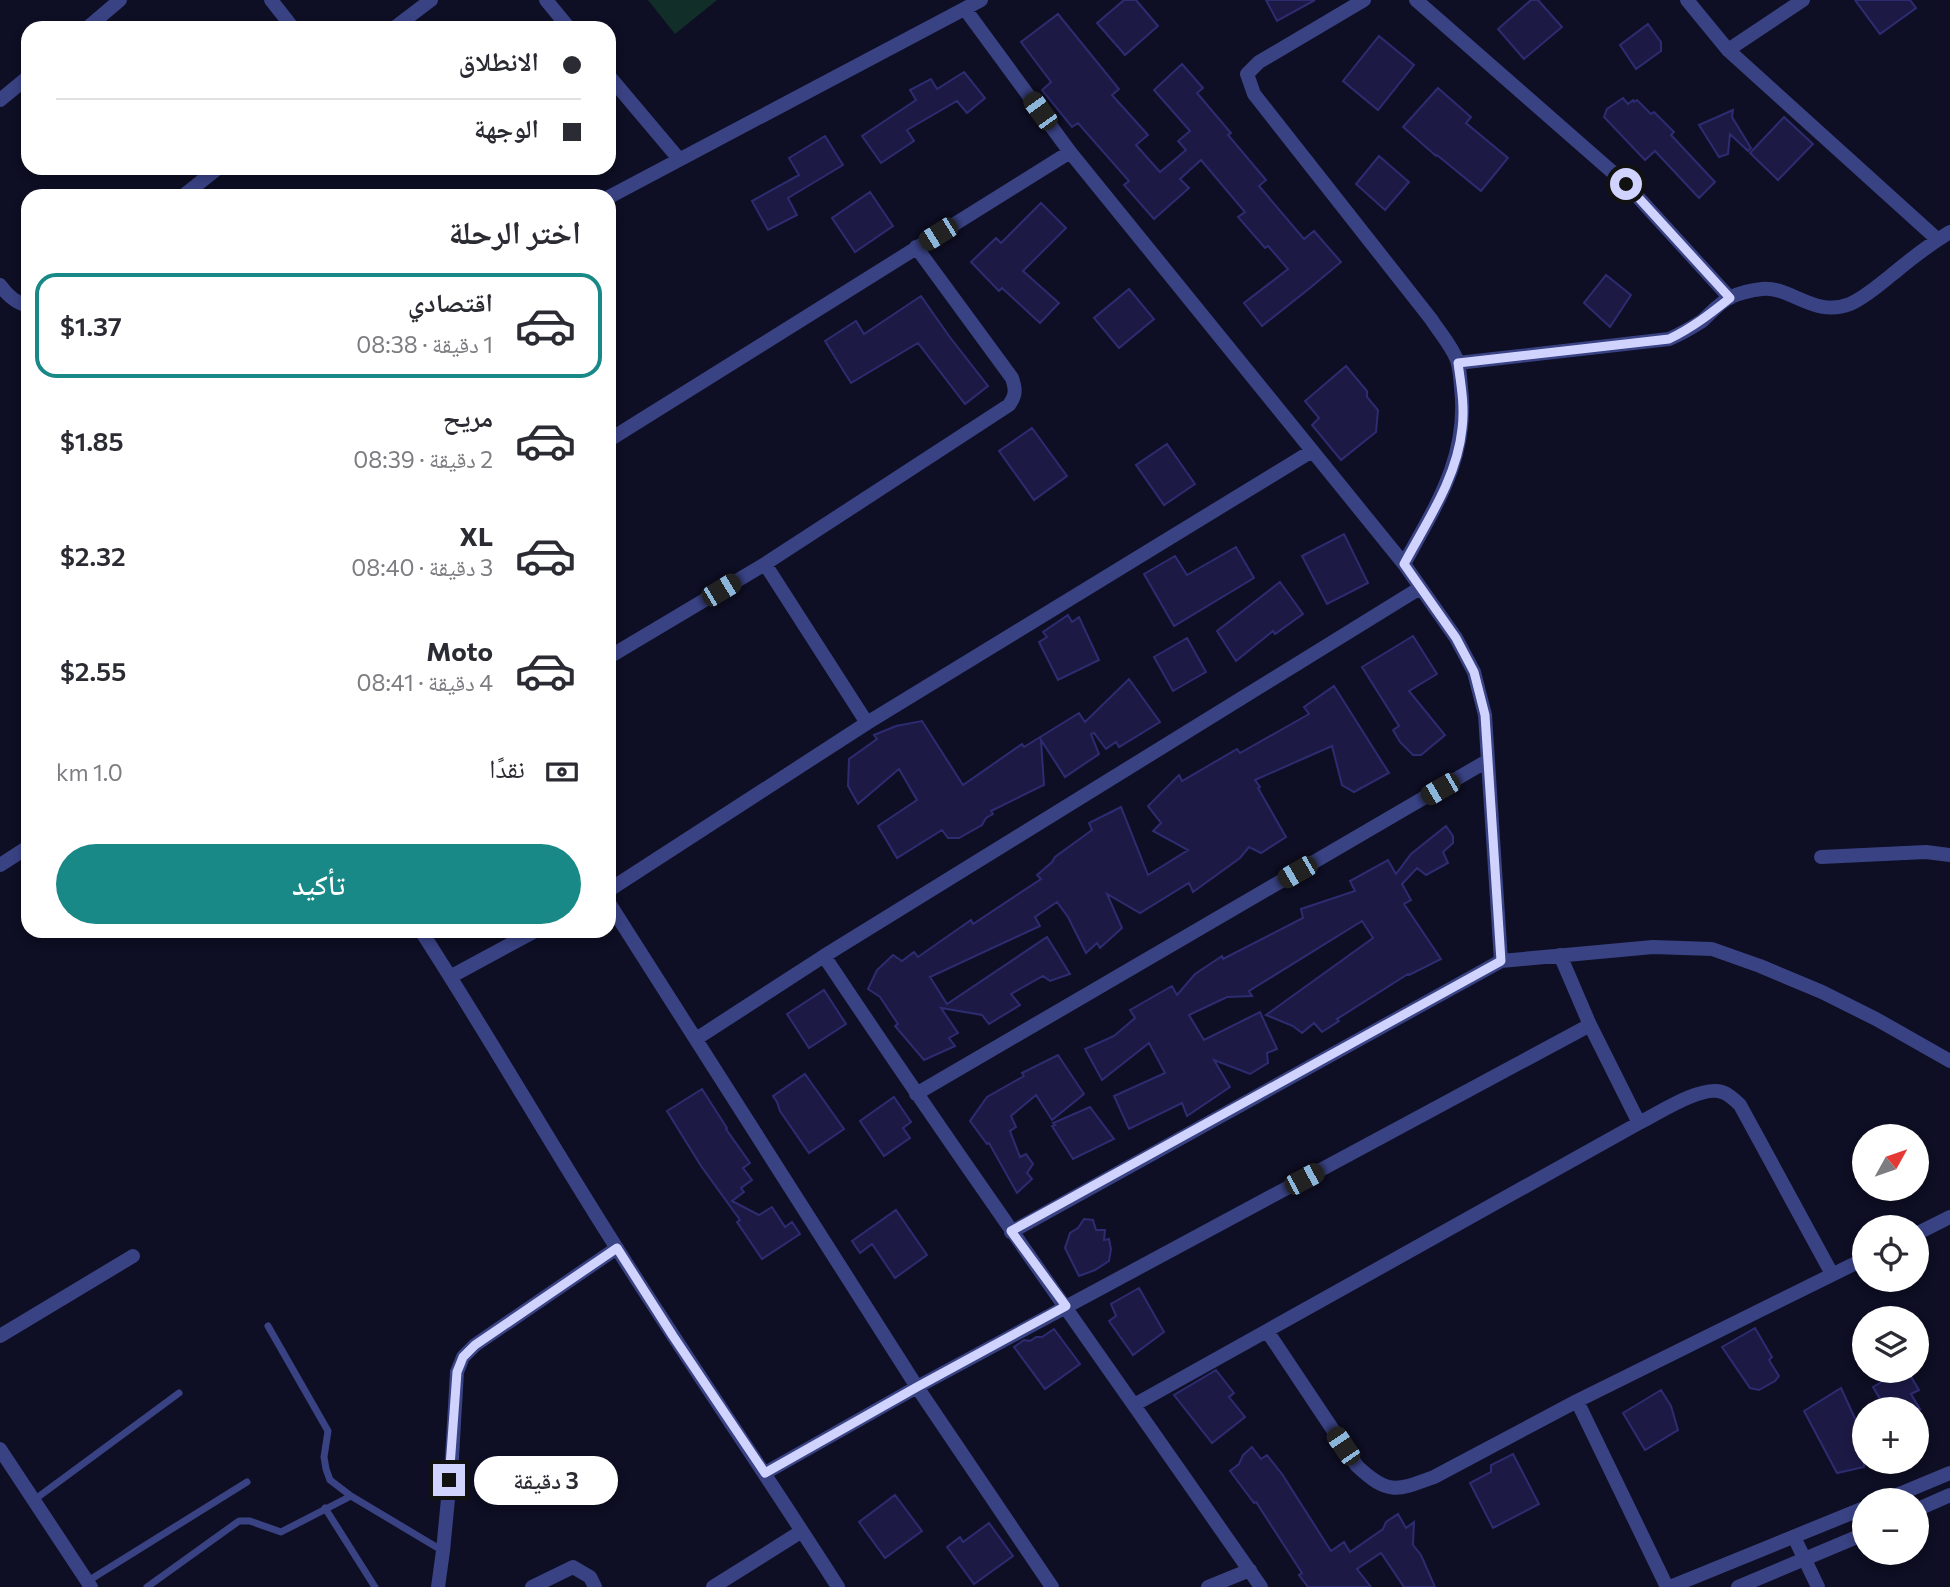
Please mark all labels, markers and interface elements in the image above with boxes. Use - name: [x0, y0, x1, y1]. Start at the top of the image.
- text: الانطلاق: [459, 45, 539, 76]
- car: [1020, 88, 1061, 134]
- text: الوجهة: [474, 112, 539, 143]
- route start: [1610, 168, 1642, 200]
- text: اختر الرحلة: [449, 211, 581, 251]
- car: [915, 214, 962, 254]
- text: اقتصادي: [408, 286, 493, 317]
- icon: car: [514, 294, 577, 357]
- text: $1.37: [60, 310, 122, 341]
- text: 1 دقيقة · 08:38: [356, 330, 493, 358]
- text: مريح: [443, 401, 493, 432]
- icon: car: [514, 409, 577, 472]
- text: $1.85: [60, 425, 124, 456]
- text: 2 دقيقة · 08:39: [353, 445, 493, 473]
- text: XL: [459, 520, 493, 551]
- icon: car: [514, 524, 577, 587]
- text: $2.32: [60, 540, 126, 571]
- text: 3 دقيقة · 08:40: [351, 553, 493, 581]
- car: [698, 570, 745, 610]
- text: Moto: [426, 635, 493, 666]
- icon: car: [514, 639, 577, 702]
- text: $2.55: [60, 655, 126, 686]
- text: 4 دقيقة · 08:41: [356, 668, 493, 696]
- text: نقدًا: [489, 752, 525, 783]
- icon: cash: [543, 753, 581, 791]
- text: 1.0 km: [56, 758, 123, 786]
- car: [1417, 769, 1464, 809]
- button: تأكيد: [56, 844, 581, 924]
- car: [1274, 852, 1321, 892]
- north arrow: [1852, 1124, 1928, 1200]
- map controls: [1852, 1124, 1929, 1565]
- car: [1281, 1160, 1328, 1198]
- button: locate: [1852, 1215, 1929, 1292]
- button: layers: [1852, 1306, 1929, 1383]
- button: +: [1852, 1397, 1929, 1474]
- car: [1323, 1423, 1364, 1469]
- callout: 3 دقيقة: [474, 1456, 617, 1504]
- route end: [433, 1464, 465, 1496]
- text: 3 دقيقة: [513, 1466, 579, 1494]
- button: −: [1852, 1488, 1929, 1565]

